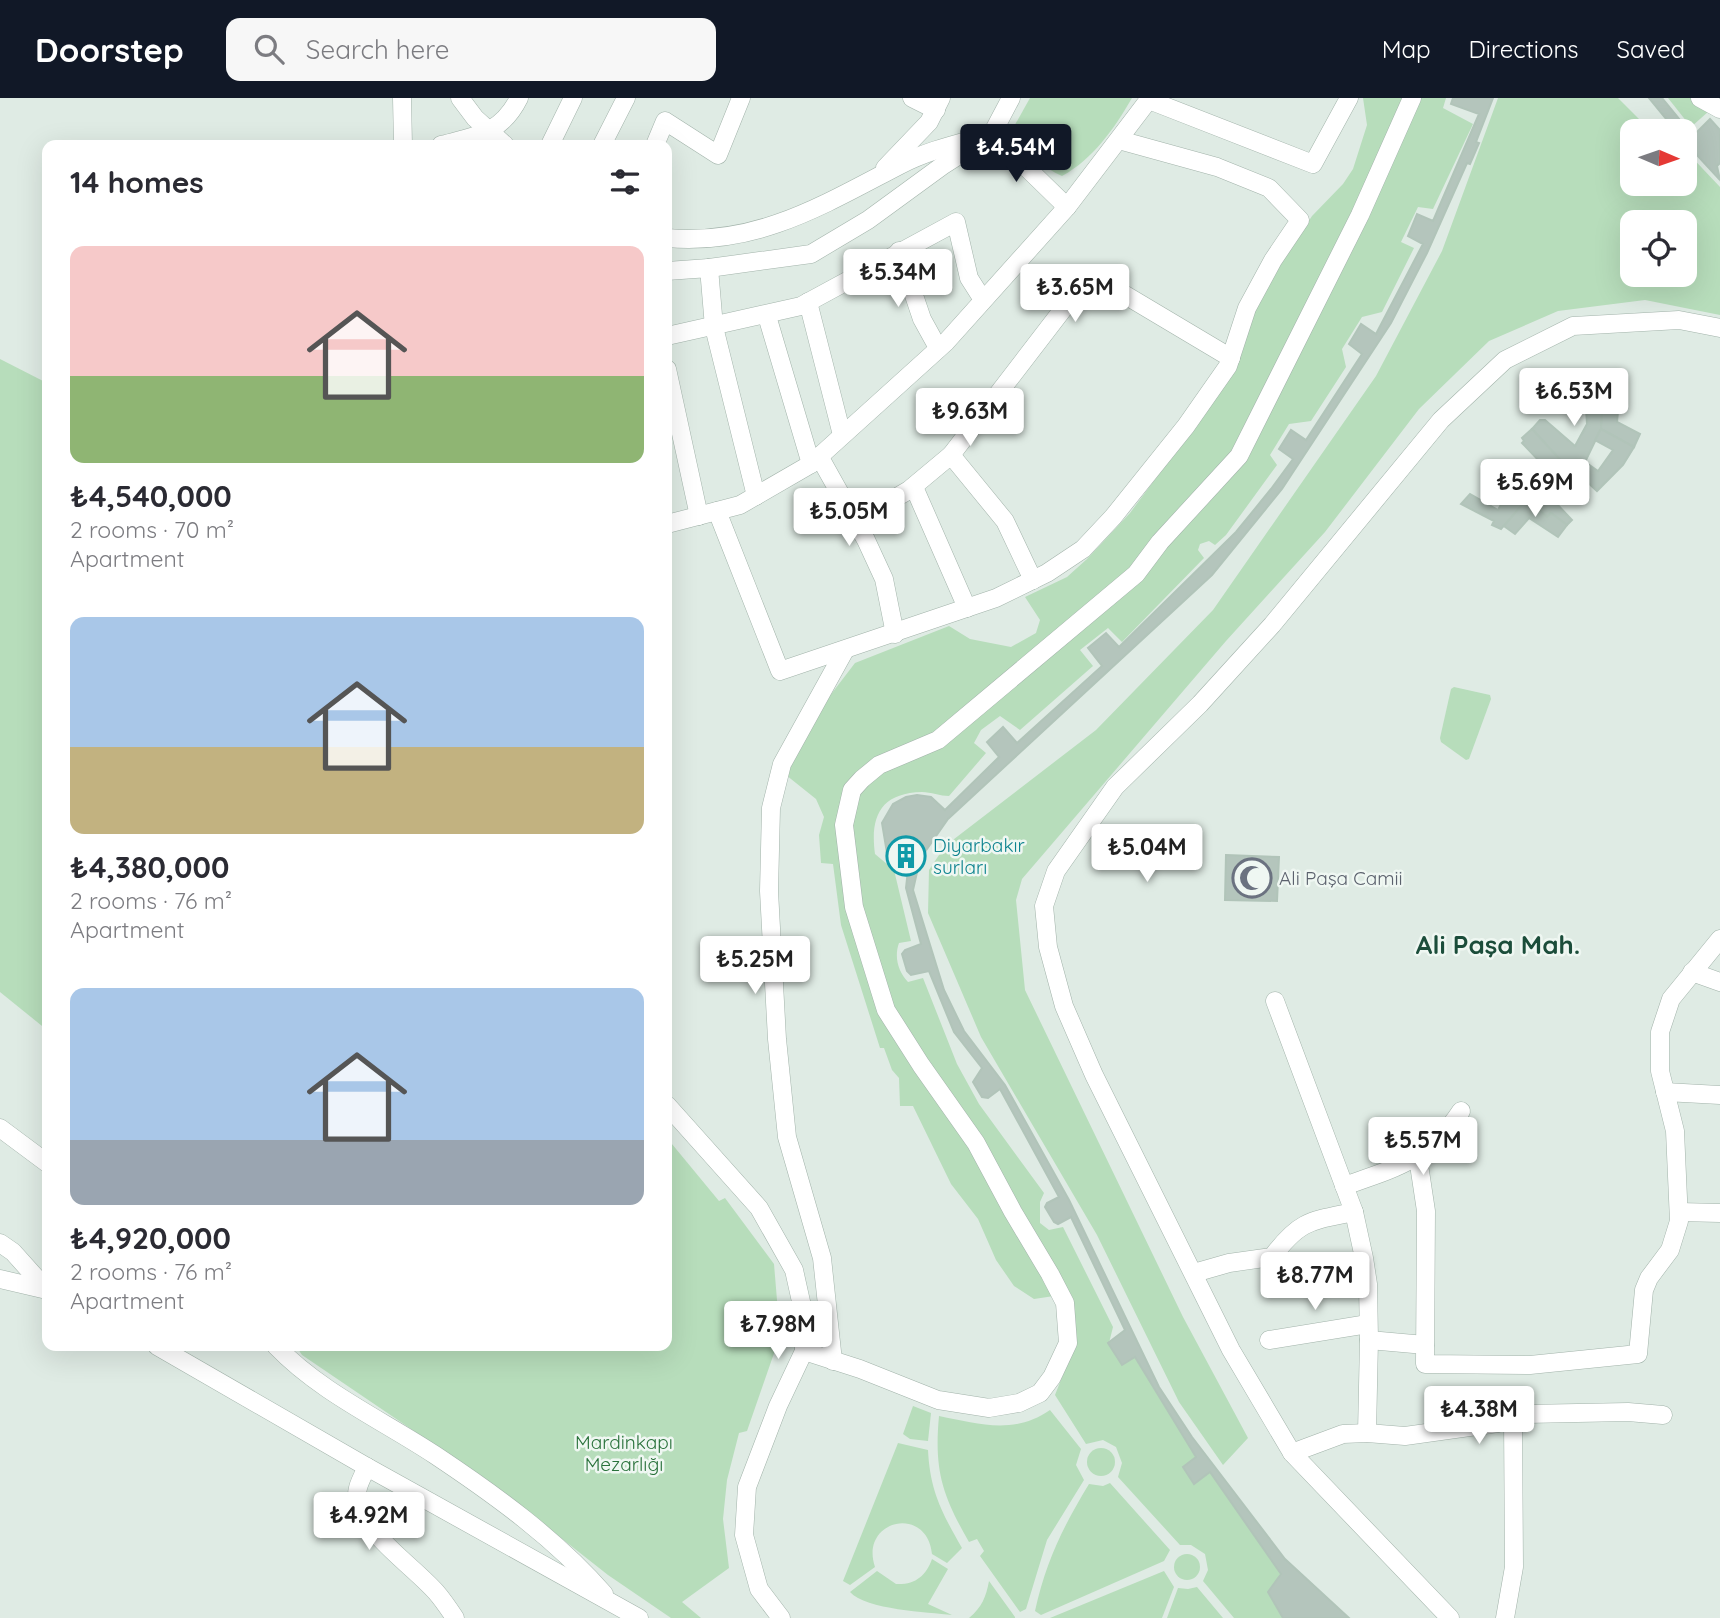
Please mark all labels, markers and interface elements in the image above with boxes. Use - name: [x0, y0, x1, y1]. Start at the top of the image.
- search box: [226, 18, 716, 81]
- text: Doorstep: [35, 29, 184, 70]
- icon: search: [250, 30, 288, 68]
- text: Search here: [306, 33, 449, 66]
- text: Map: [1382, 34, 1431, 64]
- text: Directions: [1469, 34, 1579, 64]
- text: Saved: [1617, 34, 1685, 64]
- north arrow: [1620, 119, 1698, 196]
- map controls: [1620, 119, 1697, 287]
- pin: ₺4.54M: [959, 125, 1073, 184]
- text: ₺4.54M: [976, 132, 1056, 161]
- text: 14 homes: [70, 163, 204, 201]
- icon: filters: [606, 163, 644, 201]
- button: locate: [1620, 210, 1697, 287]
- pin: ₺5.34M: [841, 250, 955, 309]
- text: ₺5.34M: [859, 257, 937, 286]
- pin: ₺3.65M: [1018, 264, 1132, 324]
- text: ₺3.65M: [1036, 272, 1114, 301]
- icon: home: [294, 292, 420, 418]
- pin: ₺6.53M: [1517, 368, 1631, 428]
- text: ₺6.53M: [1535, 376, 1613, 405]
- pin: ₺9.63M: [913, 388, 1027, 448]
- text: ₺9.63M: [932, 396, 1008, 425]
- pin: ₺5.69M: [1478, 460, 1592, 519]
- text: ₺5.69M: [1496, 467, 1574, 496]
- text: ₺4,540,000: [70, 477, 232, 515]
- pin: ₺5.05M: [792, 489, 906, 548]
- text: ₺5.05M: [810, 496, 888, 525]
- text: 2 rooms · 70 m²: [70, 515, 234, 544]
- text: Apartment: [70, 544, 184, 573]
- icon: home: [294, 663, 420, 789]
- pin: ₺5.04M: [1090, 824, 1204, 884]
- text: ₺5.04M: [1107, 832, 1187, 861]
- place label: Diyarbakır surları: [933, 833, 1026, 879]
- building icon: Diyarbakır surları: [885, 835, 927, 877]
- text: ₺4,380,000: [70, 848, 229, 886]
- mosque icon: Ali Paşa Camii: [1231, 857, 1273, 899]
- place label: Ali Paşa Camii: [1279, 866, 1403, 890]
- text: 2 rooms · 76 m²: [70, 886, 232, 915]
- text: Apartment: [70, 915, 184, 944]
- district label: Ali Paşa Mah.: [1416, 928, 1580, 961]
- pin: ₺5.25M: [698, 936, 812, 996]
- text: ₺5.25M: [716, 944, 794, 973]
- icon: home: [294, 1034, 420, 1160]
- pin: ₺5.57M: [1366, 1118, 1480, 1177]
- text: ₺5.57M: [1384, 1125, 1462, 1154]
- text: ₺4,920,000: [70, 1219, 231, 1257]
- pin: ₺8.77M: [1258, 1252, 1372, 1312]
- text: 2 rooms · 76 m²: [70, 1257, 232, 1286]
- text: ₺8.77M: [1277, 1260, 1353, 1289]
- text: Apartment: [70, 1286, 184, 1315]
- pin: ₺7.98M: [721, 1302, 835, 1361]
- text: ₺7.98M: [740, 1309, 816, 1338]
- pin: ₺4.38M: [1422, 1386, 1536, 1446]
- text: ₺4.38M: [1440, 1394, 1518, 1423]
- park label: Mardinkapı Mezarlığı: [575, 1430, 673, 1476]
- pin: ₺4.92M: [312, 1492, 426, 1552]
- text: ₺4.92M: [330, 1500, 408, 1529]

